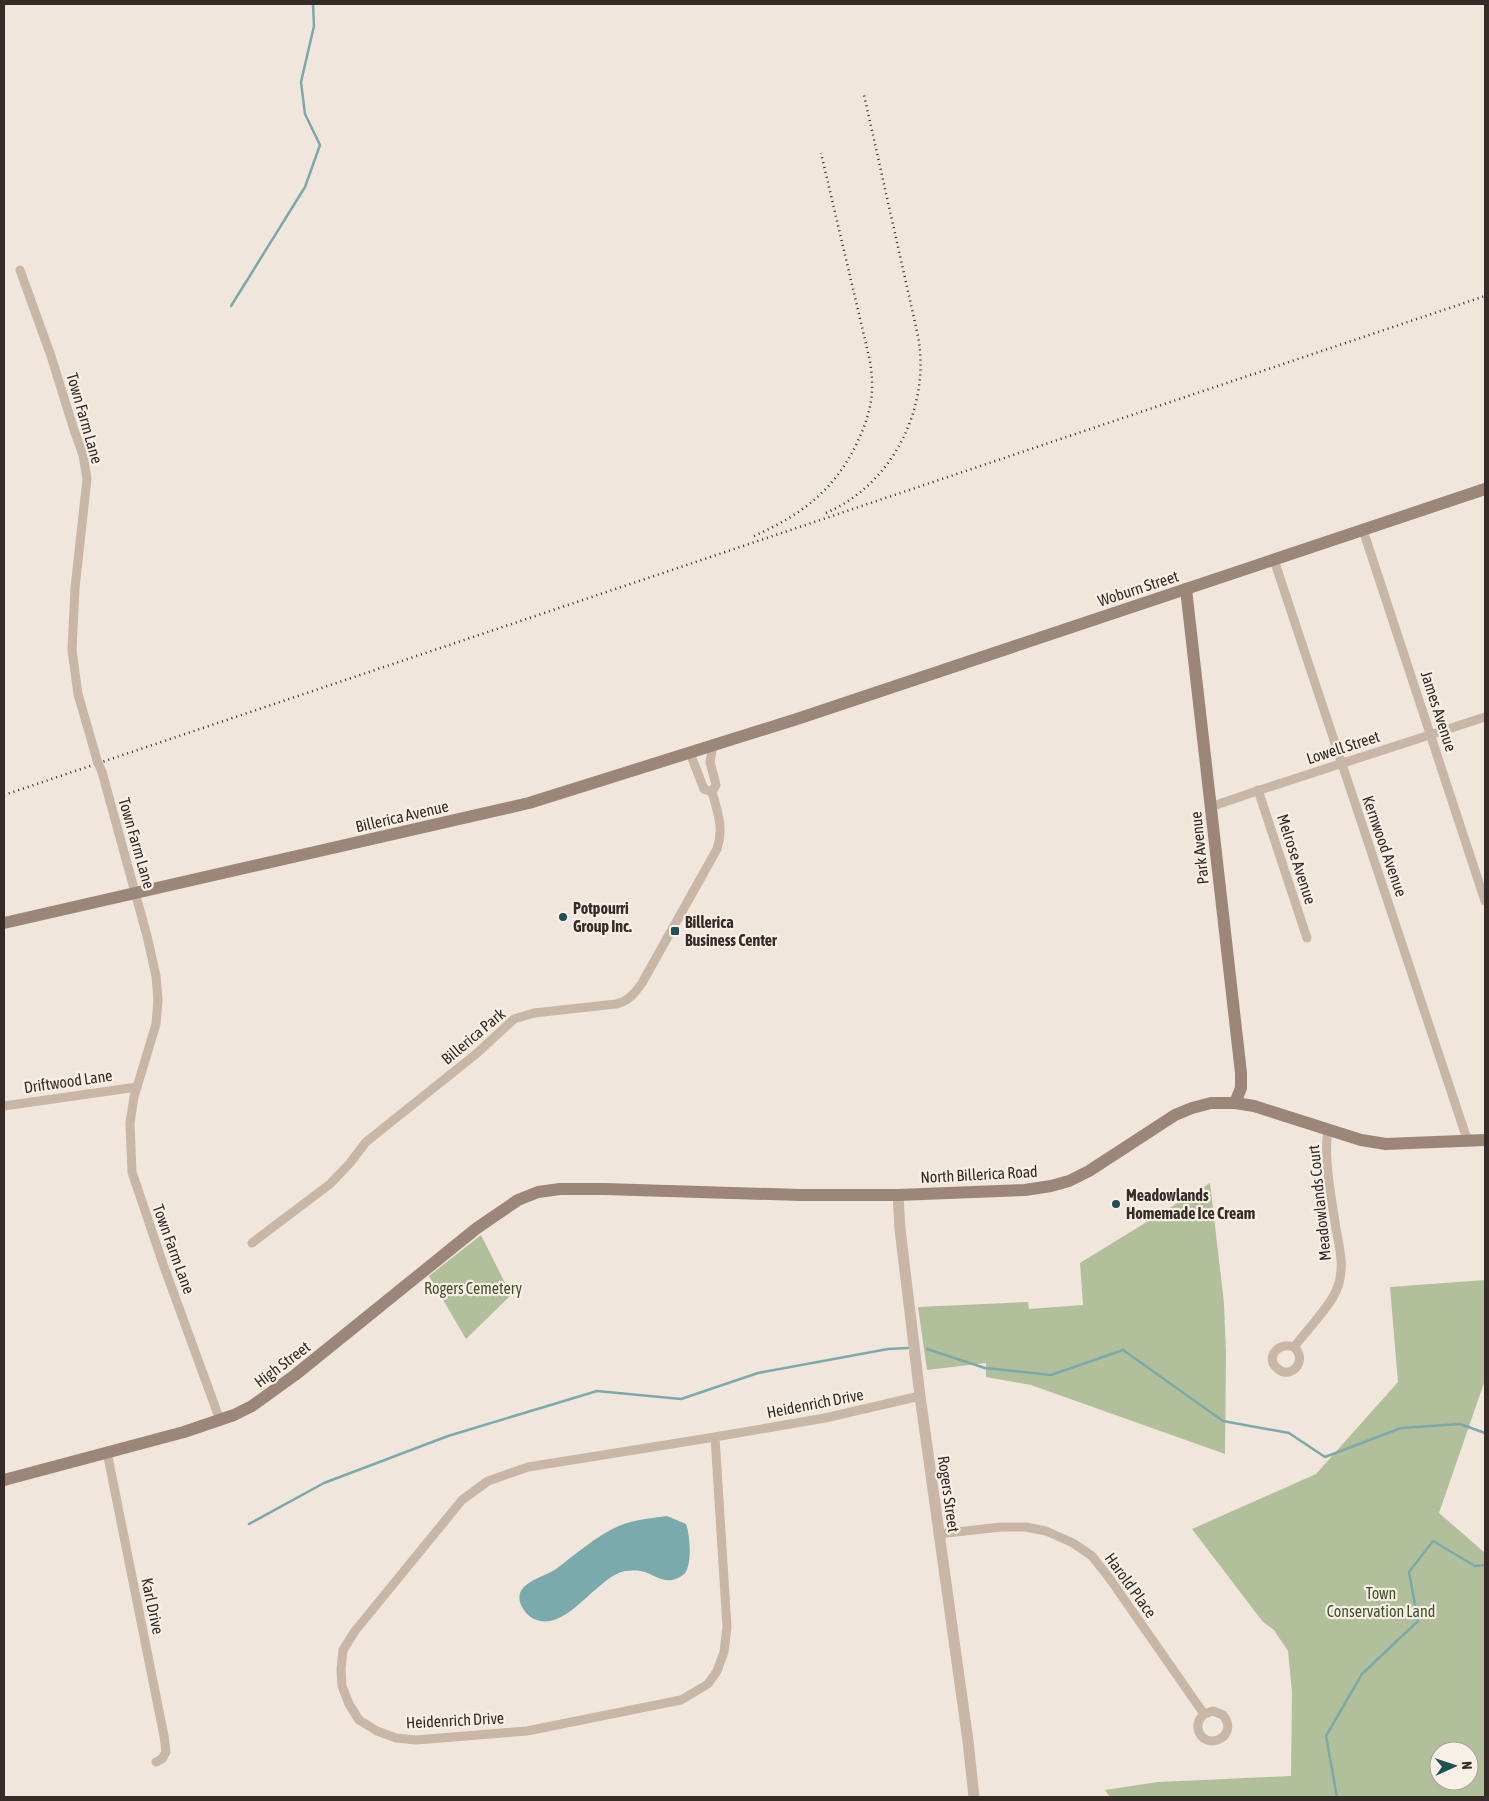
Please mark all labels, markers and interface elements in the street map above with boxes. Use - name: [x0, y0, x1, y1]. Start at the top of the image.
- street label: Town Farm Lane: [63, 371, 107, 465]
- street label: Woburn Street: [1095, 566, 1181, 609]
- street label: James Avenue: [1418, 669, 1460, 753]
- street label: Lowell Street: [1304, 727, 1382, 767]
- street label: Kernwood Avenue: [1359, 793, 1411, 899]
- street label: Town Farm Lane: [115, 796, 159, 890]
- street label: Billerica Avenue: [354, 797, 450, 835]
- street label: Park Avenue: [1186, 811, 1212, 885]
- street label: Melrose Avenue: [1274, 812, 1320, 906]
- place label: Potpourri Group Inc.: [573, 899, 632, 935]
- marker: Potpourri Group Inc.: [557, 911, 569, 923]
- place label: Billerica Business Center: [685, 913, 777, 949]
- marker: Billerica Business Center: [669, 925, 681, 937]
- street label: Billerica Park: [438, 1004, 508, 1068]
- street label: Driftwood Lane: [23, 1066, 113, 1096]
- street label: Meadowlands Court: [1304, 1144, 1334, 1262]
- street label: North Billerica Road: [920, 1162, 1038, 1186]
- place label: Meadowlands Homemade Ice Cream: [1126, 1186, 1255, 1222]
- marker: Meadowlands Homemade Ice Cream: [1110, 1198, 1122, 1210]
- street label: Town Farm Lane: [150, 1202, 198, 1296]
- park label: Rogers Cemetery: [424, 1279, 522, 1298]
- street label: High Street: [251, 1337, 314, 1392]
- street label: Heidenrich Drive: [765, 1385, 865, 1421]
- street label: Rogers Street: [934, 1455, 963, 1534]
- street label: Harold Place: [1102, 1549, 1160, 1621]
- street label: Karl Drive: [138, 1576, 168, 1636]
- park label: Town Conservation Land: [1327, 1584, 1435, 1620]
- street label: Heidenrich Drive: [406, 1708, 504, 1732]
- north arrow: [1429, 1741, 1479, 1791]
- text: N: [1459, 1761, 1475, 1770]

